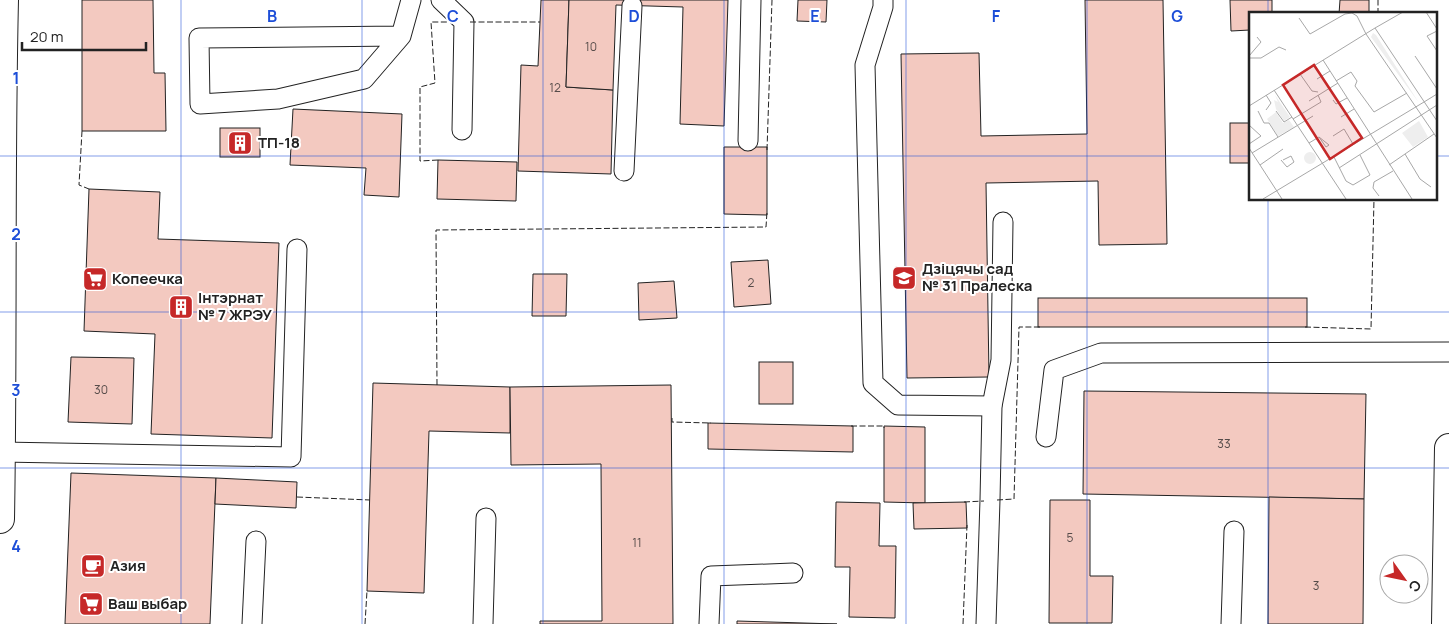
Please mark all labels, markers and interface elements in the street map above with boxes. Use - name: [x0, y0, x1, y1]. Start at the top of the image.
- text: B: [267, 5, 277, 27]
- text: C: [447, 5, 459, 27]
- text: D: [628, 5, 640, 27]
- text: E: [810, 5, 820, 27]
- text: F: [992, 5, 1001, 27]
- text: G: [1171, 5, 1183, 27]
- inset map: [1249, 12, 1436, 200]
- scale bar: [22, 20, 146, 52]
- text: 20 m: [30, 26, 63, 47]
- house number: 10: [585, 38, 597, 55]
- text: 1: [12, 67, 20, 89]
- house number: 12: [549, 79, 561, 96]
- building icon: ТП-18: [227, 130, 253, 156]
- place label: ТП-18: [258, 132, 300, 153]
- text: 2: [11, 223, 21, 245]
- place label: Дзіцячы сад № 31 Пралеска: [922, 258, 1032, 296]
- school or university icon: Дзіцячы сад № 31 Пралеска: [891, 265, 917, 291]
- supermarket icon: Копеечка: [82, 266, 108, 292]
- place label: Копеечка: [112, 268, 183, 289]
- house number: 2: [748, 274, 755, 291]
- place label: Інтэрнат № 7 ЖРЭУ: [198, 287, 272, 325]
- building icon: Інтэрнат № 7 ЖРЭУ: [168, 294, 194, 320]
- text: 3: [11, 379, 21, 401]
- house number: 30: [94, 381, 108, 398]
- house number: 33: [1217, 435, 1231, 452]
- house number: 5: [1067, 529, 1074, 546]
- house number: 11: [632, 534, 642, 551]
- text: 4: [11, 535, 21, 557]
- cafe icon: Азия: [80, 553, 106, 579]
- north arrow: [1379, 554, 1429, 604]
- place label: Азия: [110, 555, 146, 576]
- house number: 3: [1313, 577, 1319, 594]
- text: С: [1405, 577, 1426, 596]
- supermarket icon: Ваш выбар: [78, 591, 104, 617]
- place label: Ваш выбар: [108, 593, 187, 614]

